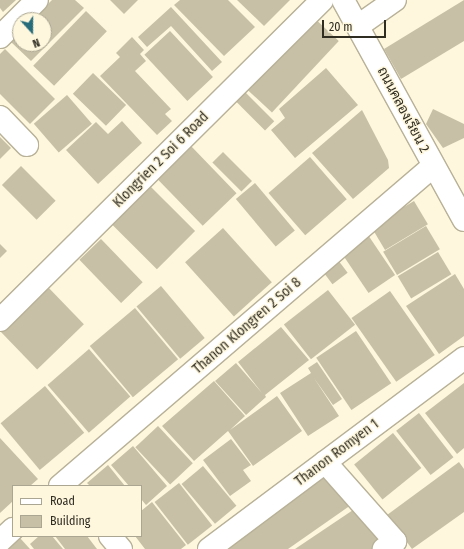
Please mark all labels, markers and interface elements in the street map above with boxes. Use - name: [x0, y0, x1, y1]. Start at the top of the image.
- north arrow: [12, 12, 52, 52]
- scale bar: [324, 12, 388, 38]
- text: 20 m: [329, 20, 353, 34]
- text: N: [31, 35, 42, 50]
- street label: ถนนคลองเรียน 2: [373, 64, 433, 156]
- street label: Klongrien 2 Soi 6 Road: [110, 109, 212, 211]
- street label: Thanon Klongren 2 Soi 8: [189, 274, 305, 378]
- street label: Thanon Romyen 1: [292, 416, 382, 490]
- legend: [12, 485, 142, 537]
- text: Road: [50, 494, 75, 508]
- text: Building: [50, 514, 90, 528]

